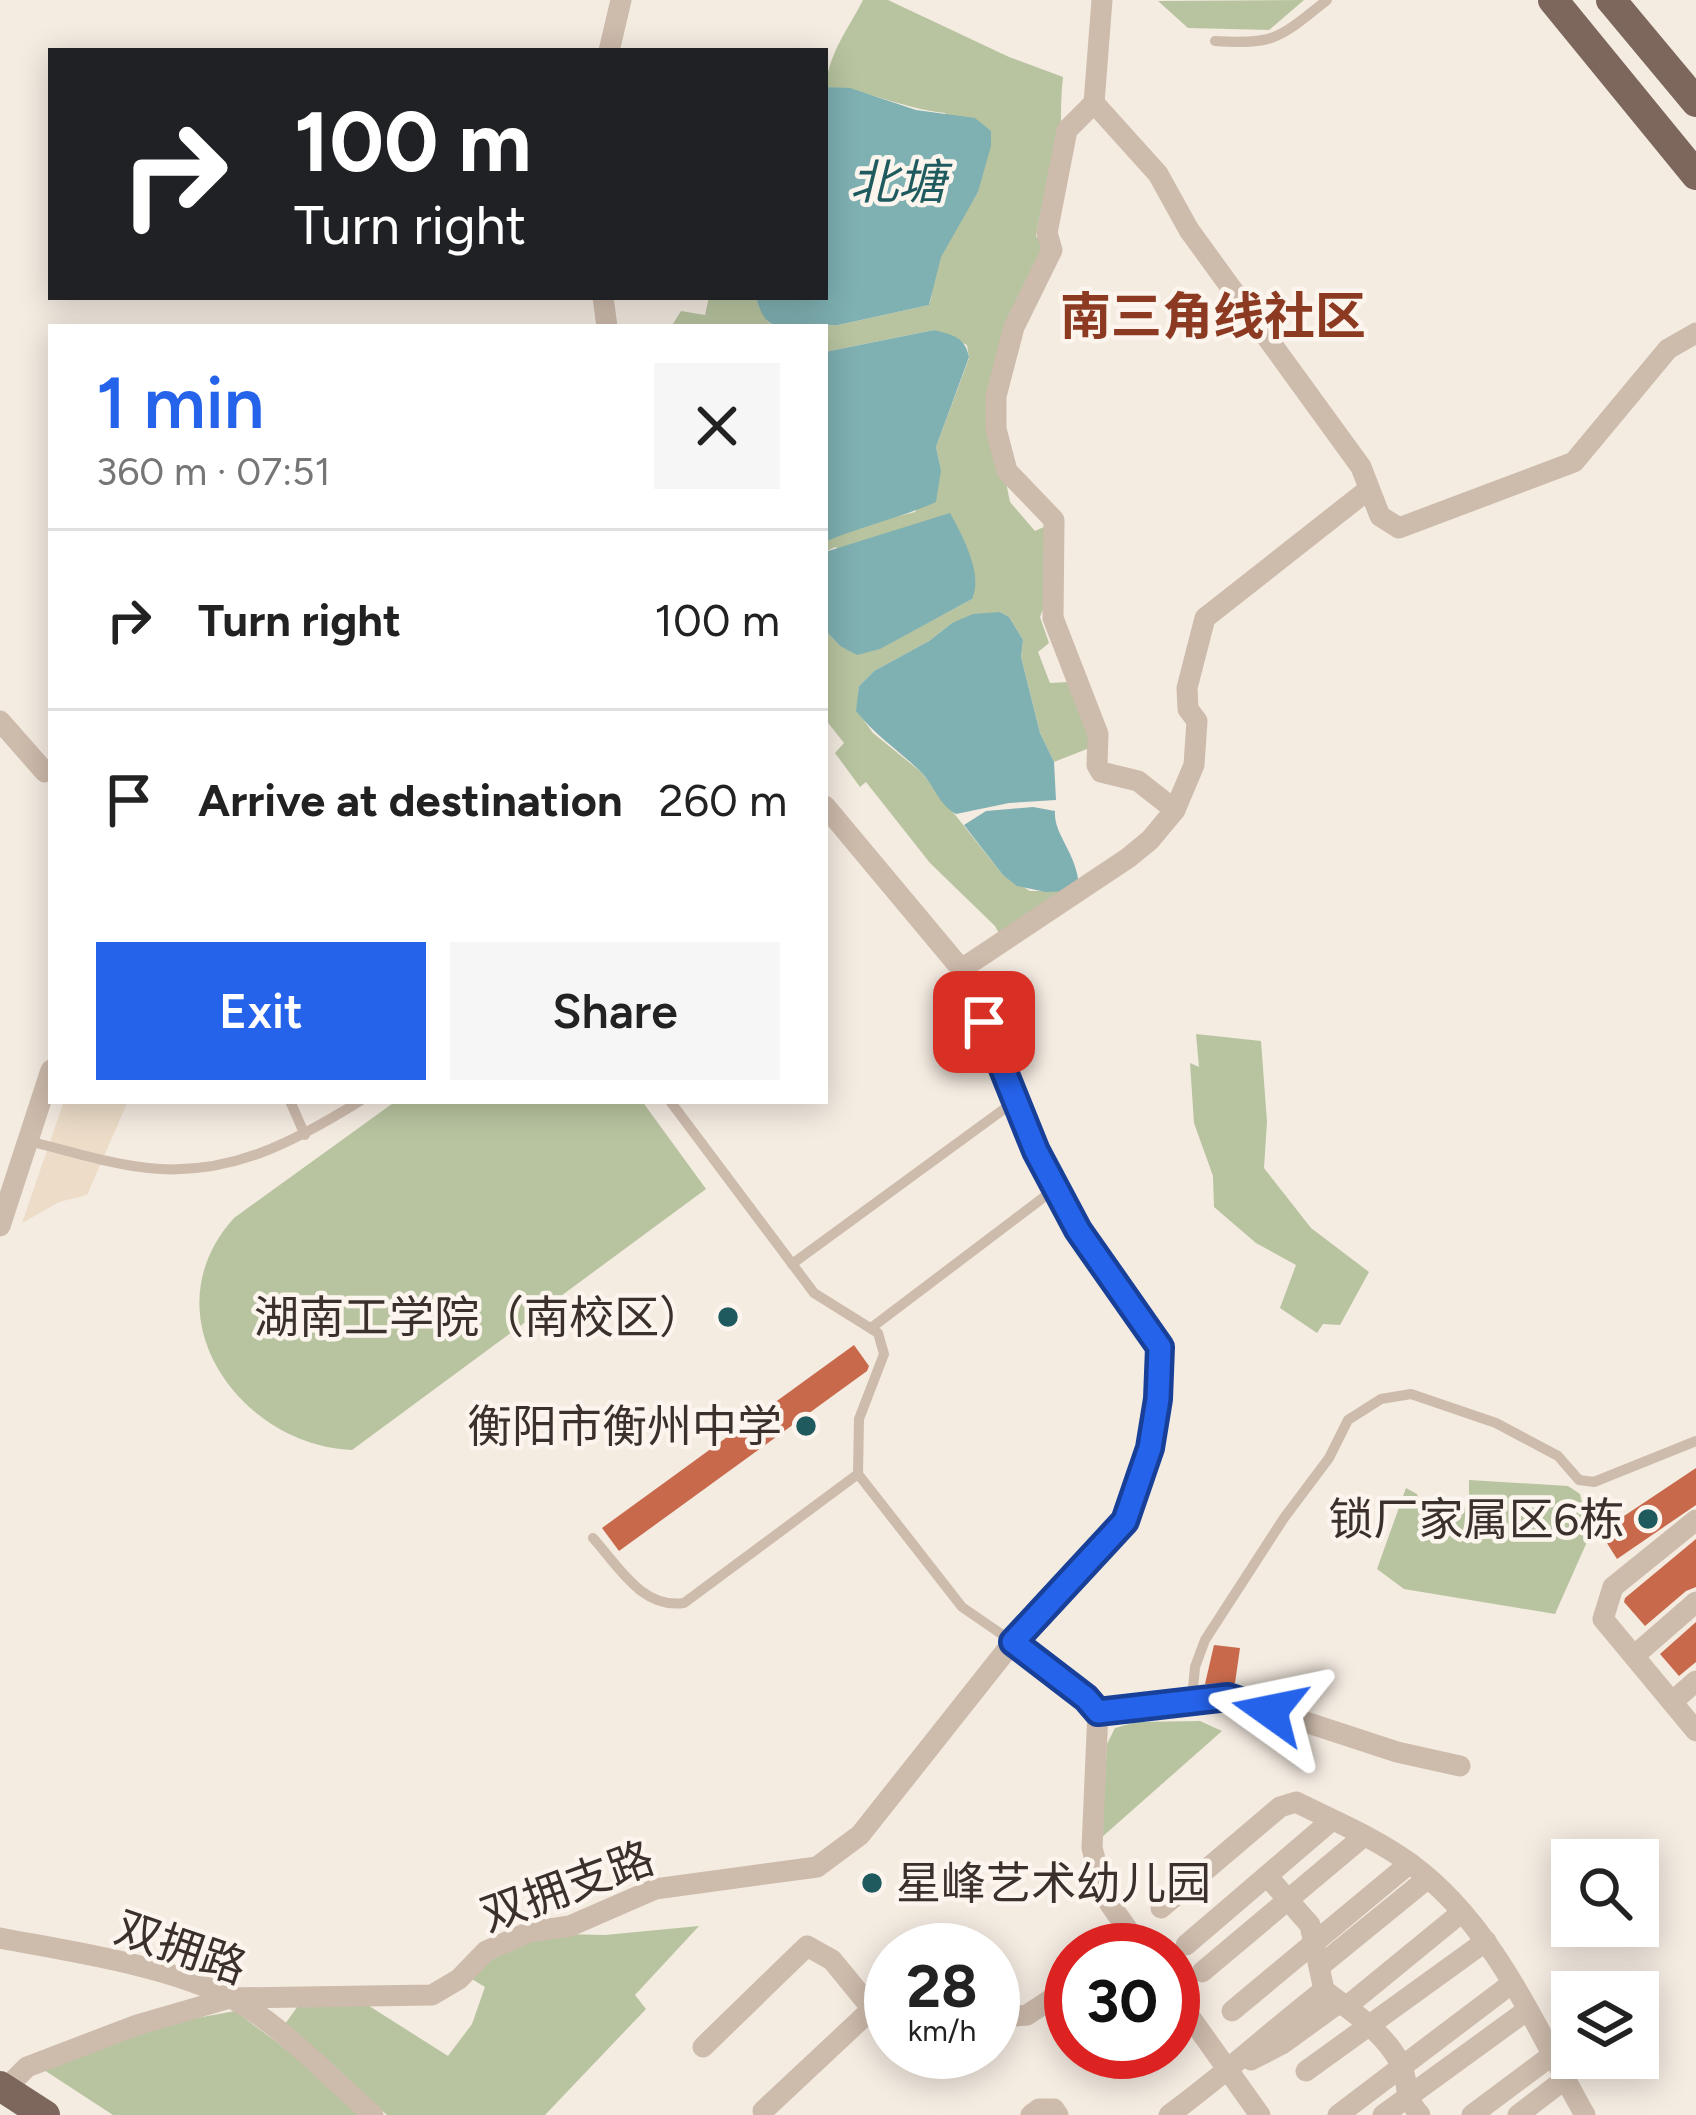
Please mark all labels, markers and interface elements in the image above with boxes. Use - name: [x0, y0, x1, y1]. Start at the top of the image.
- text: 100 m: [294, 91, 532, 192]
- icon: right: [96, 96, 252, 252]
- water label: 北塘: [850, 153, 953, 211]
- text: Turn right: [294, 193, 526, 258]
- district label: 南三角线社区: [1060, 286, 1366, 347]
- text: 1 min: [96, 360, 264, 446]
- button: close: [654, 363, 780, 489]
- text: 360 m · 07:51: [96, 448, 331, 495]
- icon: right: [96, 587, 162, 653]
- text: Turn right: [198, 593, 401, 647]
- text: 100 m: [654, 593, 780, 647]
- icon: arrive: [96, 767, 162, 833]
- text: Arrive at destination: [198, 773, 622, 827]
- text: 260 m: [658, 773, 787, 827]
- button: Exit: [96, 942, 426, 1080]
- button: Share: [450, 942, 780, 1080]
- pin: [933, 971, 1035, 1073]
- icon: arrive: [951, 989, 1017, 1055]
- place label: 湖南工学院（南校区）: [254, 1290, 704, 1344]
- marker: 湖南工学院（南校区）: [715, 1304, 741, 1330]
- place label: 衡阳市衡州中学: [467, 1399, 782, 1453]
- marker: 衡阳市衡州中学: [793, 1413, 819, 1439]
- place label: 锁厂家属区6栋: [1329, 1492, 1624, 1546]
- marker: 锁厂家属区6栋: [1635, 1506, 1661, 1532]
- position arrow: [1207, 1648, 1333, 1774]
- street label: 双拥支路: [473, 1830, 661, 1942]
- map controls: [1551, 1839, 1659, 2079]
- button: search: [1551, 1839, 1659, 1947]
- place label: 星峰艺术幼儿园: [896, 1856, 1211, 1910]
- marker: 星峰艺术幼儿园: [859, 1870, 885, 1896]
- street label: 双拥路: [108, 1899, 254, 1995]
- speed limit sign: 30: [1044, 1923, 1200, 2079]
- text: 28: [906, 1950, 978, 2022]
- button: layers: [1551, 1971, 1659, 2079]
- text: km/h: [908, 2012, 976, 2049]

